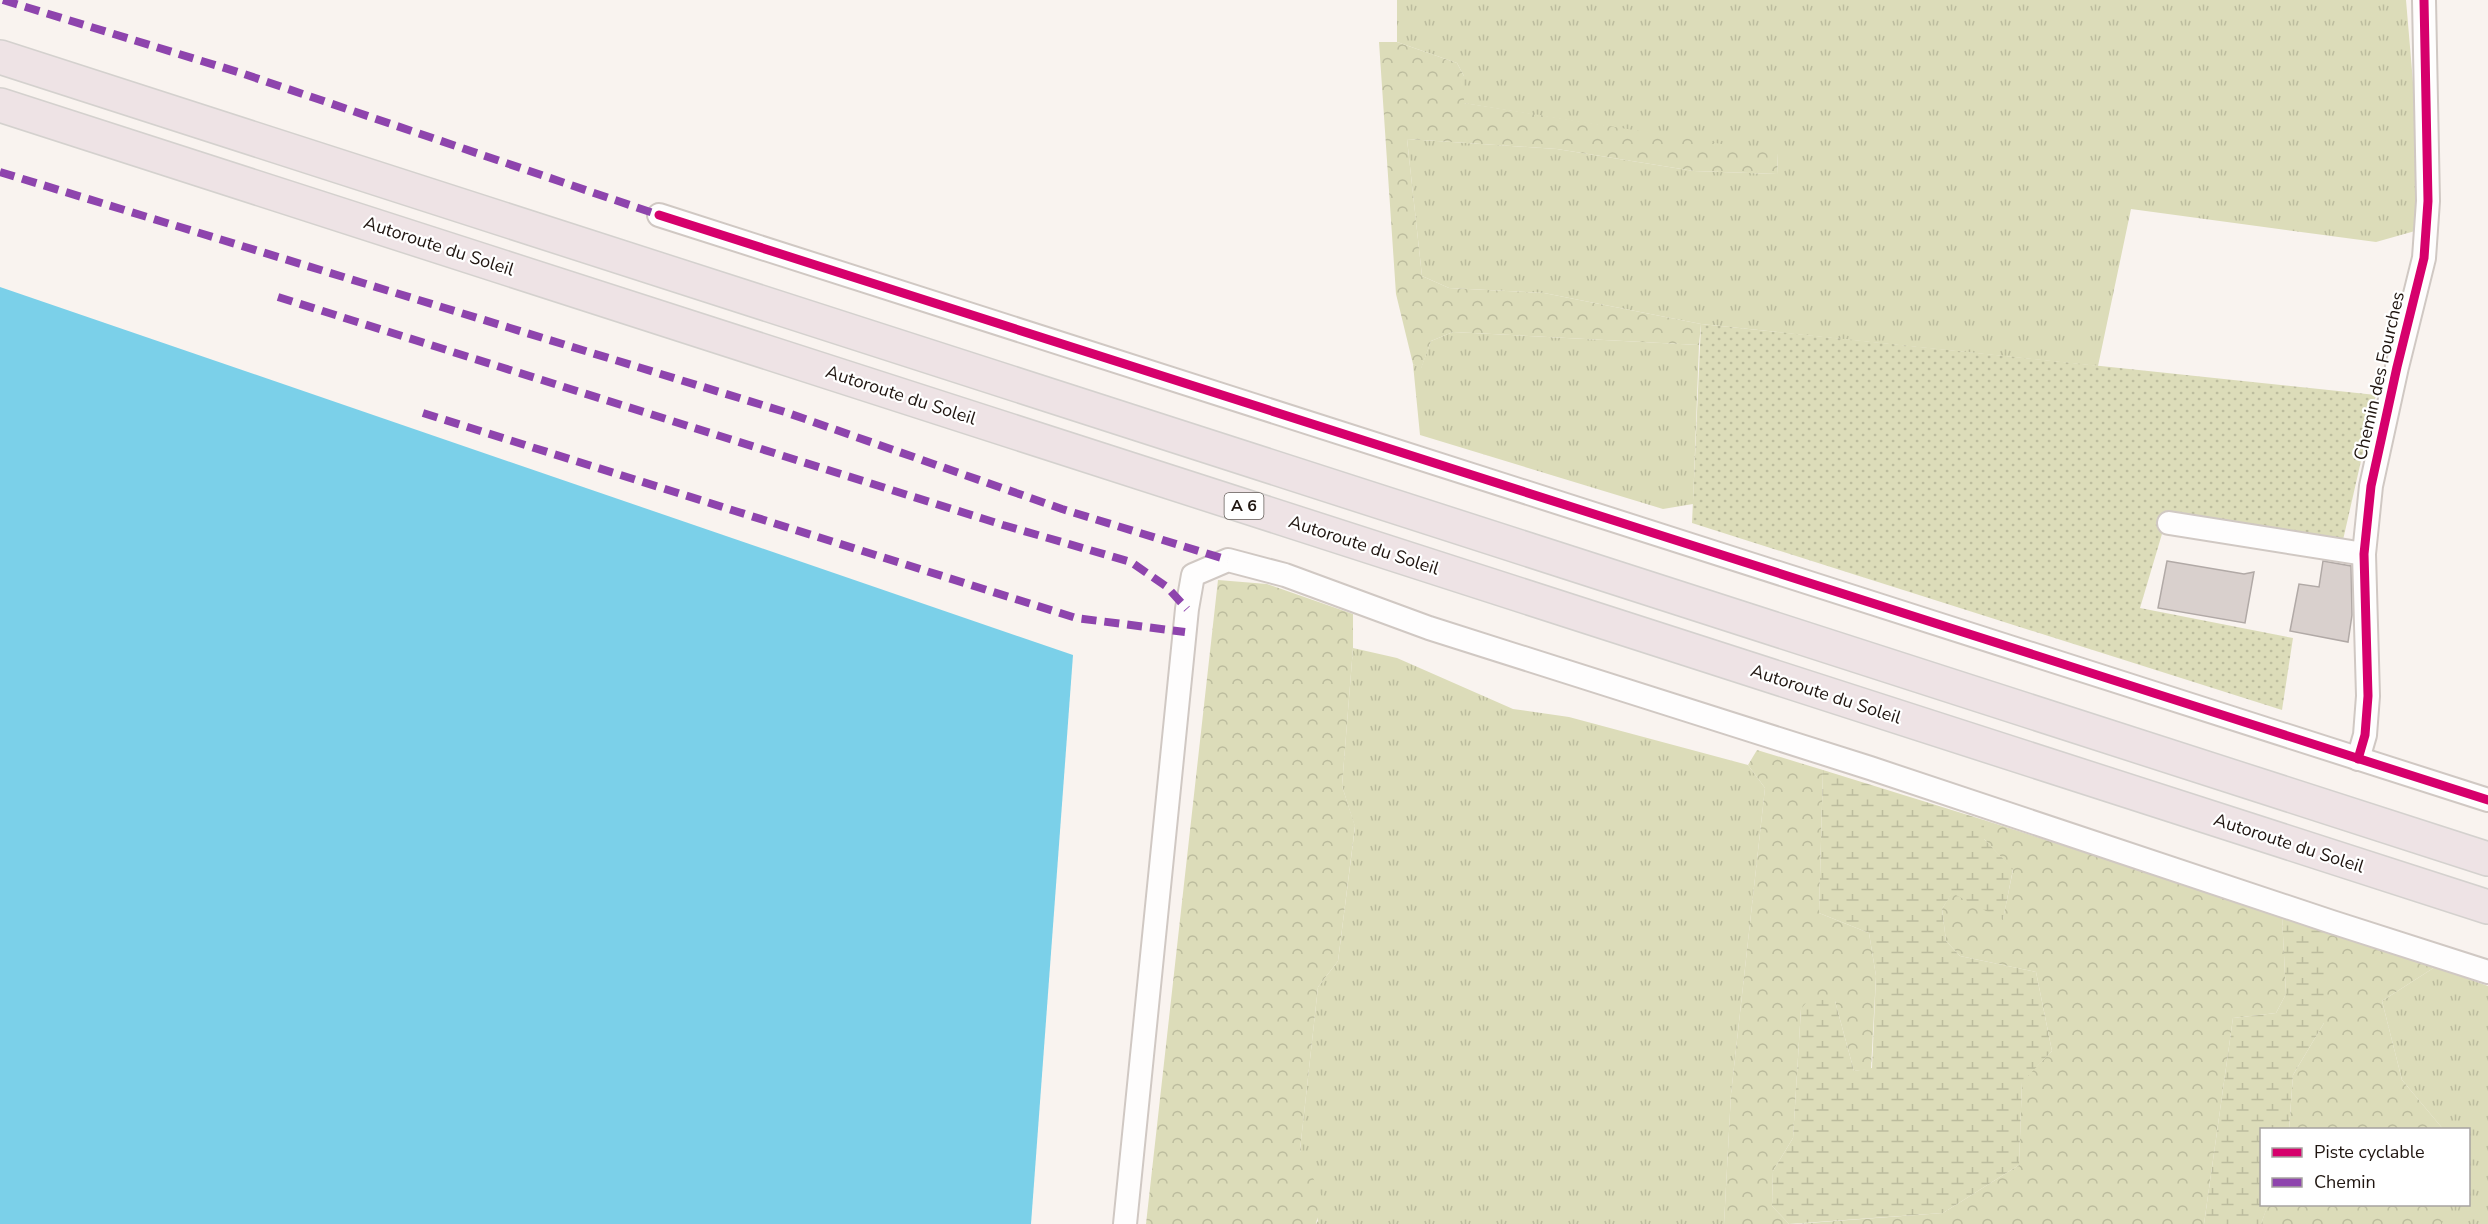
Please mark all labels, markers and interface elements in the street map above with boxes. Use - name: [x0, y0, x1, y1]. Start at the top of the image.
- street label: Autoroute du Soleil: [361, 210, 518, 282]
- street label: Chemin des Fourches: [2348, 289, 2410, 463]
- street label: Autoroute du Soleil: [823, 359, 980, 431]
- road number: A 6: [1224, 493, 1264, 519]
- street label: Autoroute du Soleil: [1286, 509, 1443, 581]
- street label: Autoroute du Soleil: [1748, 658, 1905, 730]
- street label: Autoroute du Soleil: [2211, 807, 2368, 879]
- legend: [2260, 1128, 2470, 1206]
- text: Piste cyclable: [2314, 1140, 2425, 1164]
- text: Chemin: [2314, 1170, 2376, 1194]

